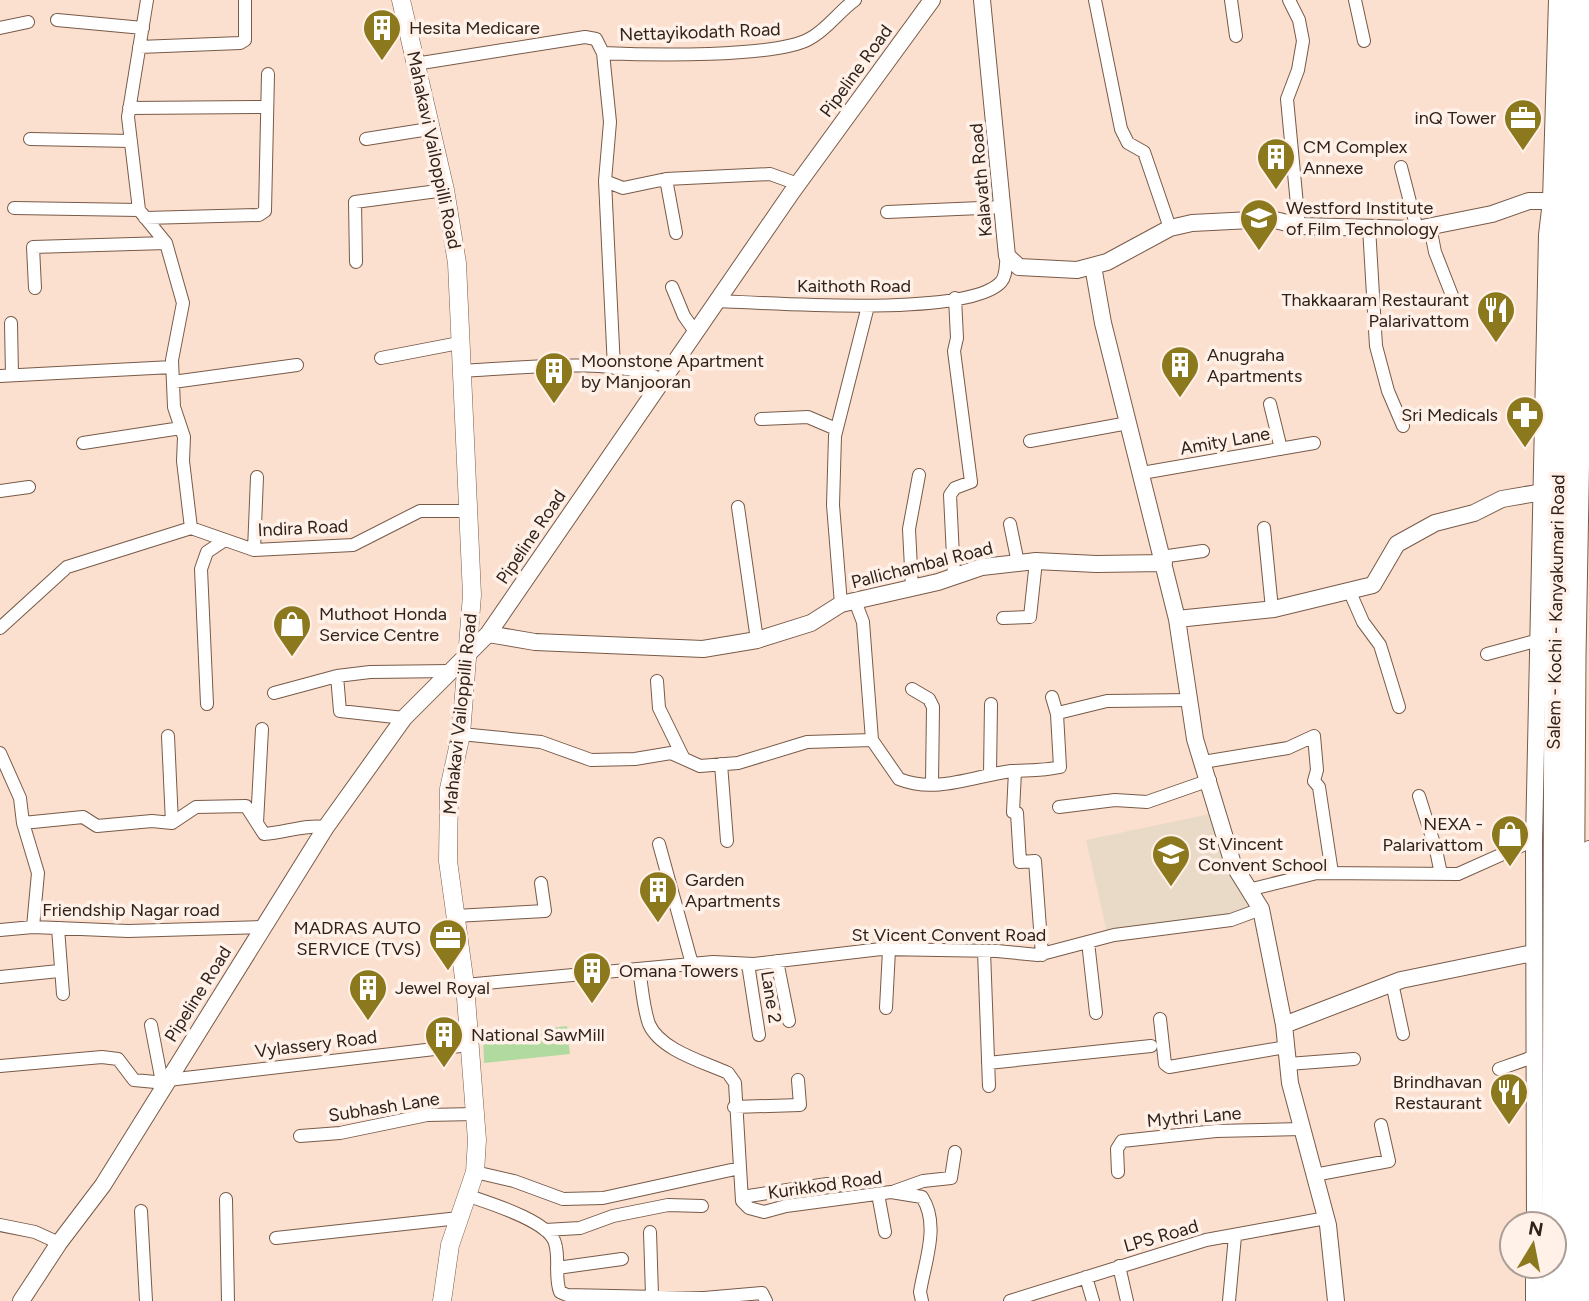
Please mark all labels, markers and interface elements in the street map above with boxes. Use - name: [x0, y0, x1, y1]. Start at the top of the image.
- building icon: Hesita Medicare: [361, 7, 403, 62]
- place label: Hesita Medicare: [409, 17, 540, 39]
- street label: Nettayikodath Road: [619, 18, 781, 46]
- street label: Pipeline Road: [815, 20, 897, 122]
- street label: Mahakavi Vailoppilli Road: [402, 49, 466, 251]
- office icon: inQ Tower: [1502, 97, 1544, 152]
- place label: inQ Tower: [1414, 107, 1496, 129]
- street label: Kalavath Road: [965, 122, 997, 238]
- building icon: CM Complex Annexe: [1255, 136, 1297, 191]
- place label: CM Complex Annexe: [1303, 136, 1408, 179]
- school or university icon: Westford Institute of Film Technology: [1238, 197, 1280, 252]
- place label: Westford Institute of Film Technology: [1286, 197, 1439, 240]
- street label: Kaithoth Road: [797, 275, 911, 297]
- place label: Thakkaaram Restaurant Palarivattom: [1282, 289, 1469, 332]
- restaurant icon: Thakkaaram Restaurant Palarivattom: [1475, 289, 1517, 344]
- building icon: Anugraha Apartments: [1159, 344, 1201, 399]
- place label: Anugraha Apartments: [1207, 344, 1302, 387]
- building icon: Moonstone Apartment by Manjooran: [533, 350, 575, 405]
- place label: Moonstone Apartment by Manjooran: [581, 350, 764, 393]
- pharmacy icon: Sri Medicals: [1504, 394, 1546, 449]
- place label: Sri Medicals: [1401, 404, 1498, 426]
- street label: Amity Lane: [1178, 422, 1272, 460]
- street label: Salem - Kochi - Kanyakumari Road: [1543, 474, 1569, 750]
- street label: Pipeline Road: [491, 486, 571, 588]
- street label: Indira Road: [257, 515, 349, 541]
- street label: Pallichambal Road: [849, 537, 995, 593]
- shop icon: Muthoot Honda Service Centre: [271, 603, 313, 658]
- place label: Muthoot Honda Service Centre: [319, 603, 447, 646]
- street label: Mahakavi Vailoppilli Road: [438, 612, 482, 816]
- place label: NEXA - Palarivattom: [1383, 813, 1483, 856]
- shop icon: NEXA - Palarivattom: [1489, 813, 1531, 868]
- school or university icon: St Vincent Convent School: [1150, 833, 1192, 888]
- place label: St Vincent Convent School: [1198, 833, 1327, 876]
- building icon: Garden Apartments: [637, 869, 679, 924]
- place label: Garden Apartments: [685, 869, 780, 912]
- street label: Friendship Nagar road: [42, 899, 220, 921]
- place label: MADRAS AUTO SERVICE (TVS): [294, 917, 421, 960]
- office icon: MADRAS AUTO SERVICE (TVS): [427, 917, 469, 972]
- street label: St Vicent Convent Road: [852, 924, 1046, 946]
- street label: Pipeline Road: [160, 942, 236, 1046]
- building icon: Omana Towers: [571, 950, 613, 1005]
- place label: Omana Towers: [619, 960, 738, 982]
- building icon: Jewel Royal: [347, 967, 389, 1022]
- street label: Lane 2: [756, 969, 786, 1025]
- place label: Jewel Royal: [395, 977, 490, 999]
- building icon: National SawMill: [423, 1014, 465, 1069]
- place label: National SawMill: [471, 1024, 605, 1046]
- street label: Vylassery Road: [254, 1026, 378, 1062]
- place label: Brindhavan Restaurant: [1393, 1071, 1482, 1114]
- restaurant icon: Brindhavan Restaurant: [1488, 1071, 1530, 1126]
- street label: Subhash Lane: [327, 1087, 441, 1127]
- street label: Mythri Lane: [1146, 1102, 1242, 1132]
- street label: Kurikkod Road: [766, 1166, 884, 1204]
- north arrow: [1498, 1210, 1568, 1280]
- street label: LPS Road: [1121, 1215, 1201, 1257]
- text: N: [1527, 1216, 1545, 1241]

